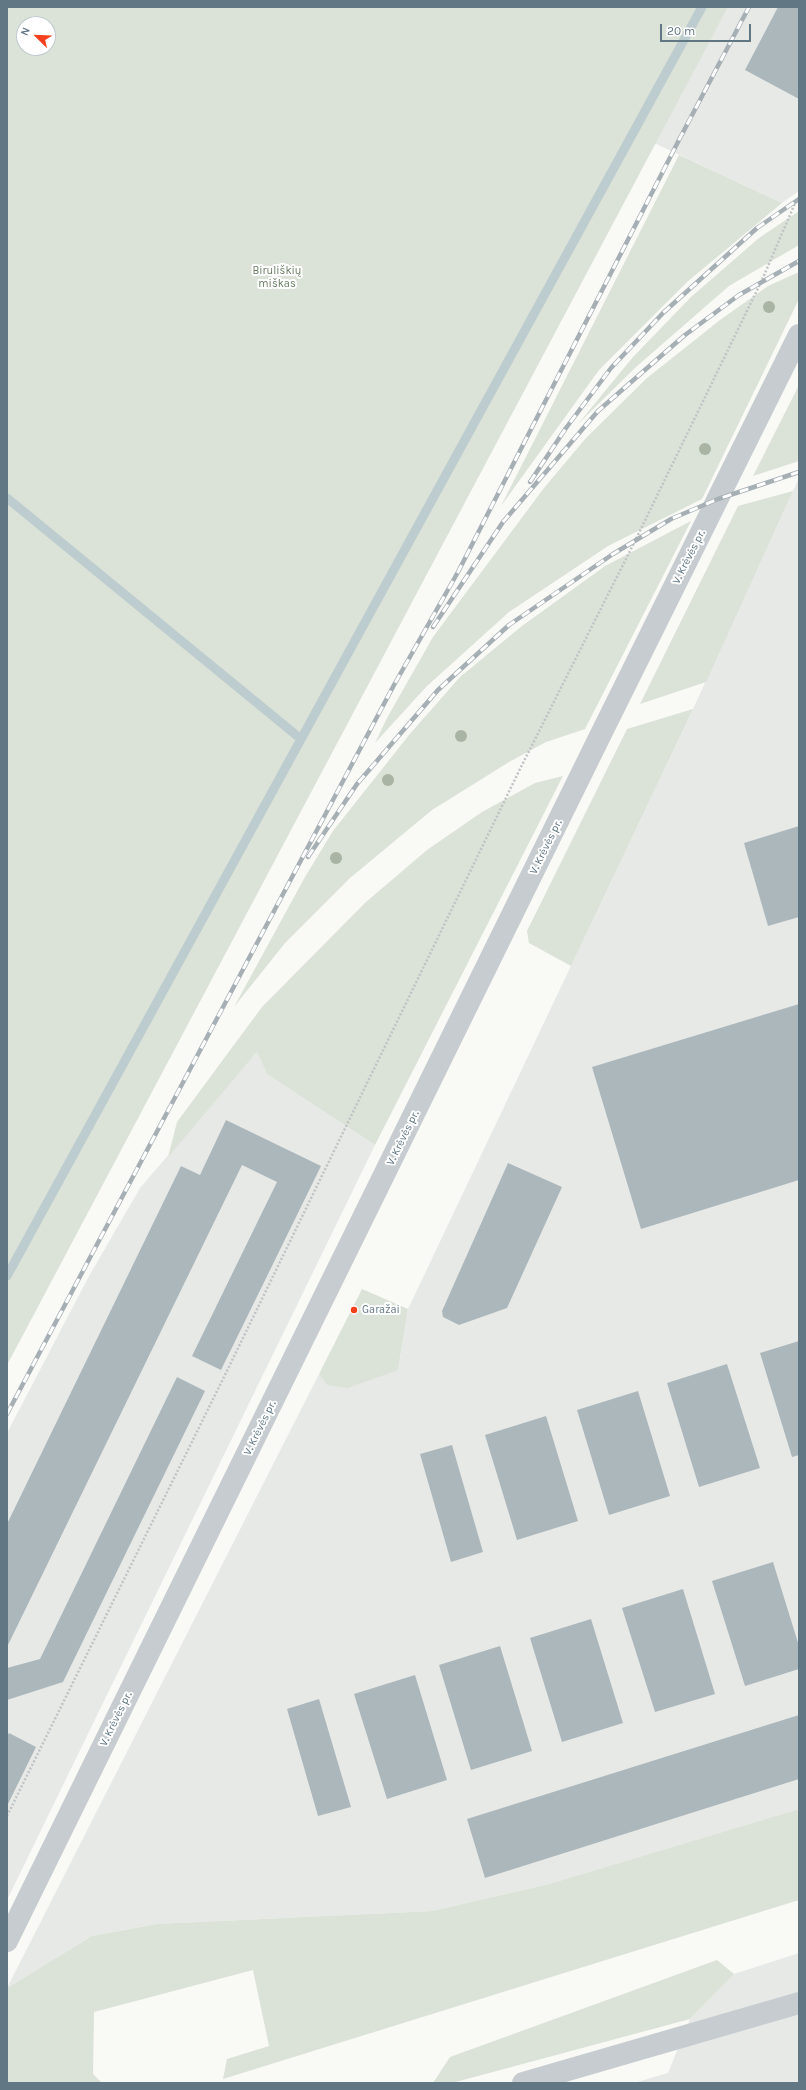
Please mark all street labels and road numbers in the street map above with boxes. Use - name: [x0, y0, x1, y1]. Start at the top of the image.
- street label: V. Krėvės pr.: [670, 528, 708, 586]
- street label: V. Krėvės pr.: [527, 818, 565, 876]
- street label: V. Krėvės pr.: [384, 1109, 422, 1167]
- street label: V. Krėvės pr.: [241, 1399, 279, 1457]
- street label: V. Krėvės pr.: [97, 1690, 135, 1748]

